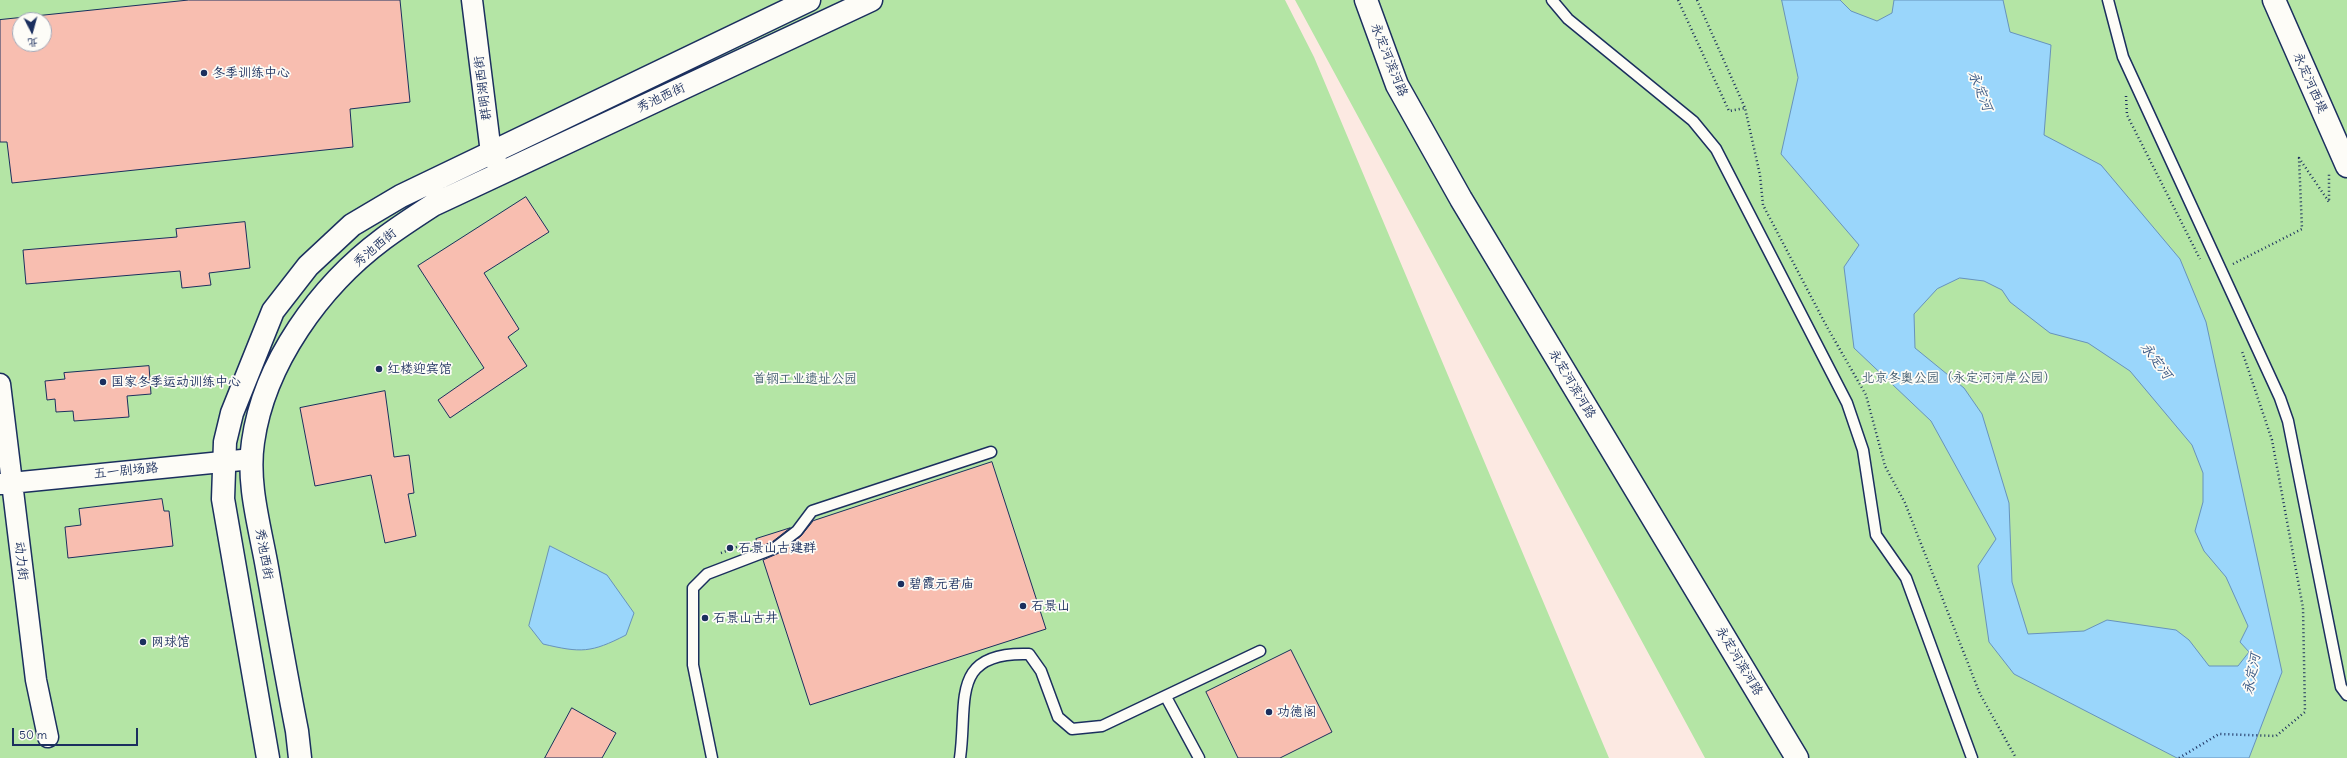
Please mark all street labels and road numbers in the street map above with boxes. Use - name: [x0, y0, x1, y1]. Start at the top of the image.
- street label: 永定河滨河路: [1367, 21, 1411, 99]
- street label: 永定河西堤: [2290, 50, 2330, 116]
- street label: 群明湖西街: [471, 55, 495, 121]
- street label: 秀池西街: [634, 80, 688, 116]
- street label: 秀池西街: [350, 225, 400, 271]
- street label: 永定河滨河路: [1545, 347, 1599, 421]
- street label: 五一剧场路: [93, 460, 159, 482]
- street label: 秀池西街: [252, 527, 276, 581]
- street label: 动力街: [11, 541, 31, 581]
- street label: 永定河滨河路: [1712, 624, 1766, 698]

